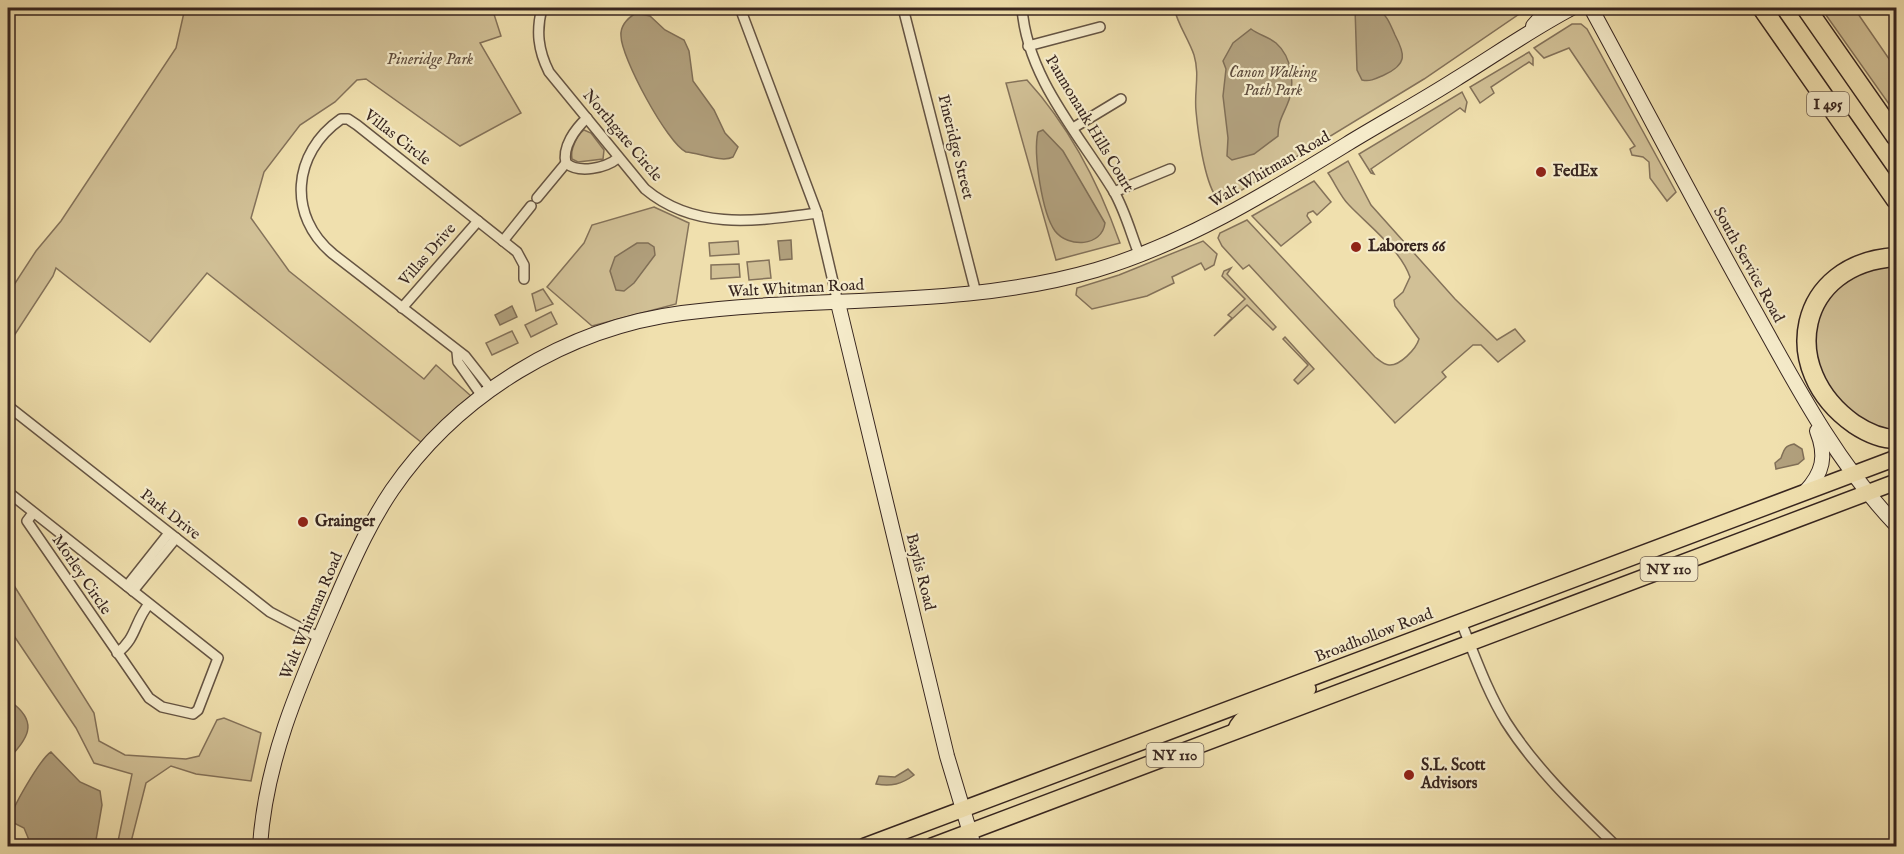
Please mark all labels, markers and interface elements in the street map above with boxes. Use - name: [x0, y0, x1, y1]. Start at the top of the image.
- park label: Pineridge Park: [387, 50, 474, 70]
- street label: Paumonauk Hills Court: [1040, 52, 1138, 197]
- park label: Canon Walking Path Park: [1229, 63, 1318, 101]
- street label: Northgate Circle: [578, 86, 666, 186]
- road number: I 495: [1807, 92, 1849, 116]
- street label: Pineridge Street: [932, 93, 978, 202]
- street label: Villas Circle: [359, 105, 435, 170]
- street label: Walt Whitman Road: [1206, 127, 1334, 213]
- place label: FedEx: [1553, 162, 1598, 182]
- marker: FedEx: [1534, 165, 1548, 179]
- street label: South Service Road: [1708, 204, 1788, 327]
- street label: Villas Drive: [395, 219, 461, 291]
- place label: Laborers 66: [1368, 237, 1446, 257]
- marker: Laborers 66: [1349, 240, 1363, 254]
- street label: Walt Whitman Road: [727, 275, 865, 303]
- street label: Park Drive: [136, 485, 204, 545]
- place label: Grainger: [315, 512, 375, 532]
- marker: Grainger: [296, 515, 310, 529]
- street label: Morley Circle: [47, 531, 115, 619]
- street label: Baylis Road: [901, 531, 939, 613]
- street label: Walt Whitman Road: [276, 549, 348, 683]
- road number: NY 110: [1640, 557, 1698, 581]
- street label: Broadhollow Road: [1312, 604, 1436, 668]
- road number: NY 110: [1146, 743, 1204, 767]
- place label: S.L. Scott Advisors: [1420, 756, 1486, 794]
- marker: S.L. Scott Advisors: [1402, 768, 1416, 782]

